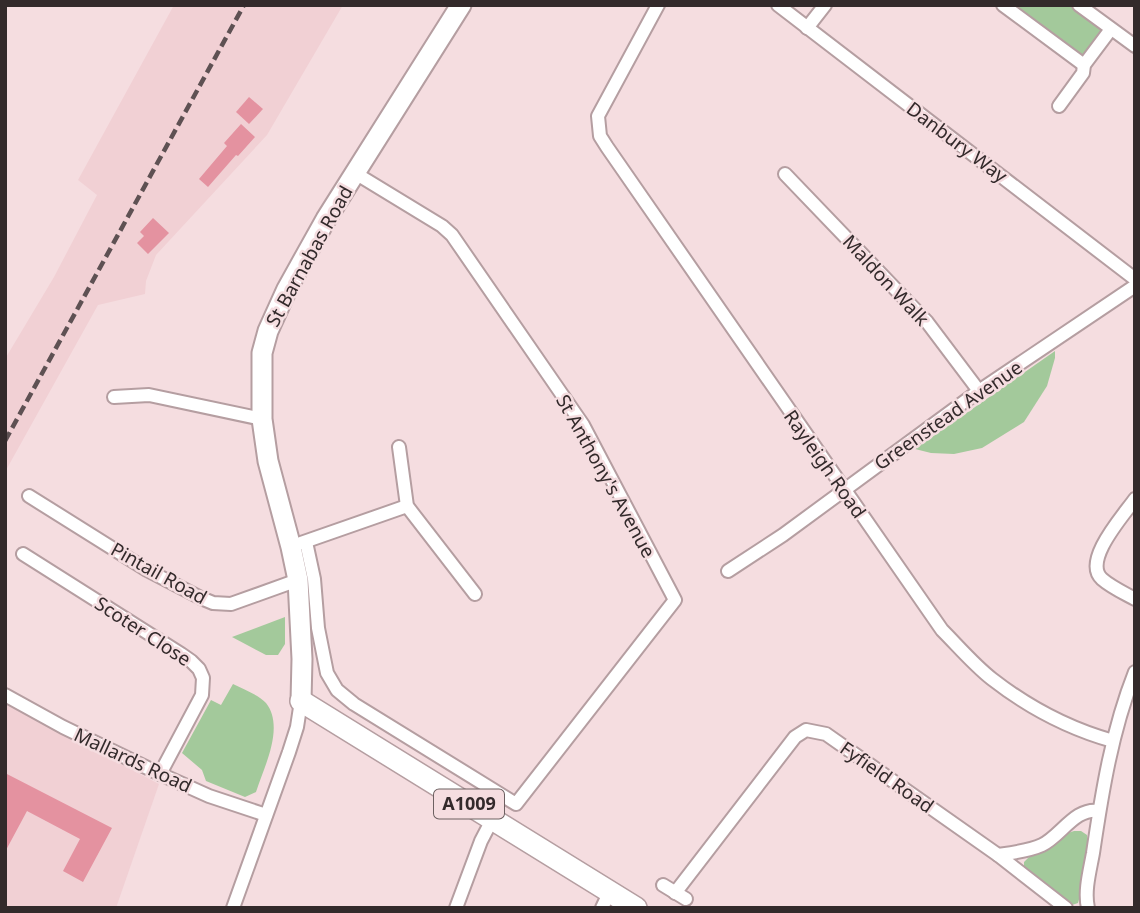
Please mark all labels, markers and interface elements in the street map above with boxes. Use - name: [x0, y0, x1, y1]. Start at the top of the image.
- street label: Danbury Way: [901, 96, 1013, 189]
- street label: St Barnabas Road: [259, 181, 359, 331]
- street label: Maldon Walk: [837, 229, 935, 331]
- street label: Greenstead Avenue: [869, 354, 1027, 476]
- street label: St Anthony's Avenue: [550, 390, 662, 562]
- street label: Rayleigh Road: [778, 405, 872, 523]
- street label: Pintail Road: [106, 536, 212, 610]
- street label: Scoter Close: [90, 590, 196, 672]
- street label: Mallards Road: [70, 721, 196, 799]
- street label: Fyfield Road: [835, 735, 939, 819]
- road number: A1009: [434, 790, 504, 818]

